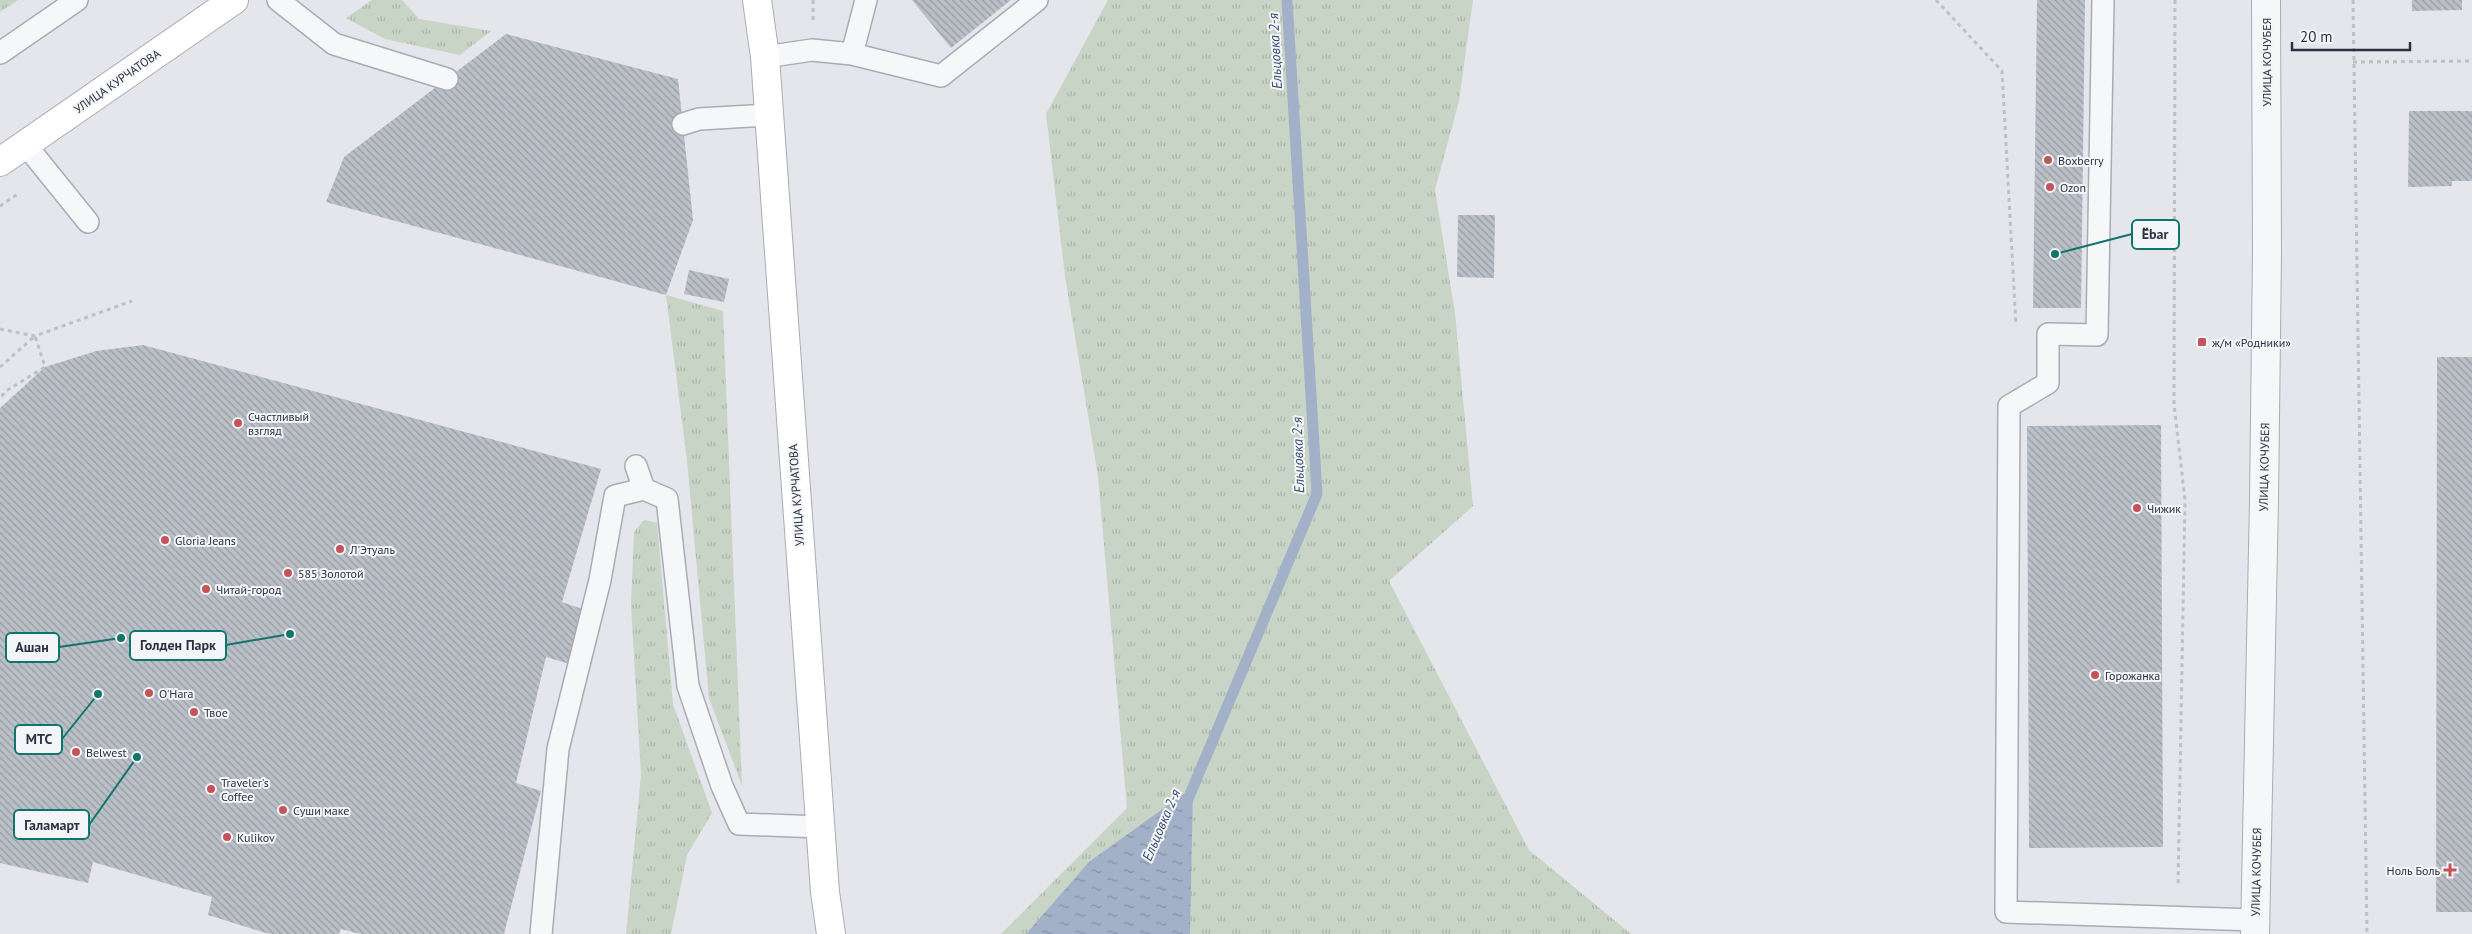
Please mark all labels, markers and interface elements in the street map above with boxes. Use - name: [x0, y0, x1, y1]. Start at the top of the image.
- water label: Ельцовка 2-я: [1264, 12, 1286, 90]
- street label: УЛИЦА КОЧУБЕЯ: [2259, 18, 2274, 106]
- scale bar: [2292, 20, 2410, 52]
- text: 20 m: [2300, 27, 2333, 46]
- street label: УЛИЦА КУРЧАТОВА: [71, 46, 163, 116]
- place label: Boxberry: [2058, 153, 2104, 168]
- marker: Boxberry: [2042, 154, 2054, 166]
- place label: Ozon: [2060, 180, 2086, 195]
- marker: Ozon: [2044, 181, 2056, 193]
- callout: Ёbar: [2132, 220, 2179, 249]
- text: Ёbar: [2142, 225, 2168, 243]
- place label: ж/м «Родники»: [2212, 335, 2291, 350]
- marker: ж/м «Родники»: [2196, 336, 2208, 348]
- place label: Счастливый взгляд: [248, 409, 309, 438]
- water label: Ельцовка 2-я: [1288, 416, 1308, 493]
- marker: Счастливый взгляд: [232, 417, 244, 429]
- street label: УЛИЦА КОЧУБЕЯ: [2256, 422, 2272, 512]
- street label: УЛИЦА КУРЧАТОВА: [785, 443, 807, 547]
- place label: Чижик: [2147, 501, 2181, 516]
- marker: Чижик: [2131, 502, 2143, 514]
- place label: Gloria Jeans: [175, 533, 236, 548]
- marker: Gloria Jeans: [159, 534, 171, 546]
- place label: Л'Этуаль: [349, 542, 395, 557]
- marker: Л'Этуаль: [334, 543, 346, 555]
- place label: 585 Золотой: [298, 566, 364, 581]
- marker: 585 Золотой: [282, 567, 294, 579]
- place label: Читай-город: [216, 582, 282, 597]
- marker: Читай-город: [200, 583, 212, 595]
- callout: Голден Парк: [130, 631, 226, 660]
- callout: Ашан: [6, 633, 59, 662]
- text: Голден Парк: [140, 636, 216, 654]
- text: Ашан: [15, 638, 49, 656]
- place label: Горожанка: [2105, 668, 2160, 683]
- marker: Горожанка: [2089, 669, 2101, 681]
- place label: O'Hara: [159, 686, 193, 701]
- marker: O'Hara: [143, 687, 155, 699]
- place label: Твое: [204, 705, 228, 720]
- marker: Твое: [188, 706, 200, 718]
- callout: МТС: [15, 725, 62, 754]
- text: МТС: [26, 730, 52, 748]
- place label: Belwest: [86, 745, 127, 760]
- marker: Belwest: [70, 746, 82, 758]
- place label: Traveler's Coffee: [221, 775, 269, 804]
- marker: Traveler's Coffee: [205, 783, 217, 795]
- water label: Ельцовка 2-я: [1138, 786, 1184, 864]
- place label: Суши маке: [293, 803, 349, 818]
- marker: Суши маке: [277, 804, 289, 816]
- callout: Галамарт: [14, 810, 89, 839]
- text: Галамарт: [24, 816, 80, 834]
- street label: УЛИЦА КОЧУБЕЯ: [2248, 827, 2264, 917]
- place label: Kulikov: [237, 830, 275, 845]
- marker: Kulikov: [221, 831, 233, 843]
- place label: Ноль Боль: [2387, 863, 2440, 878]
- marker: Ноль Боль: [2444, 864, 2456, 876]

